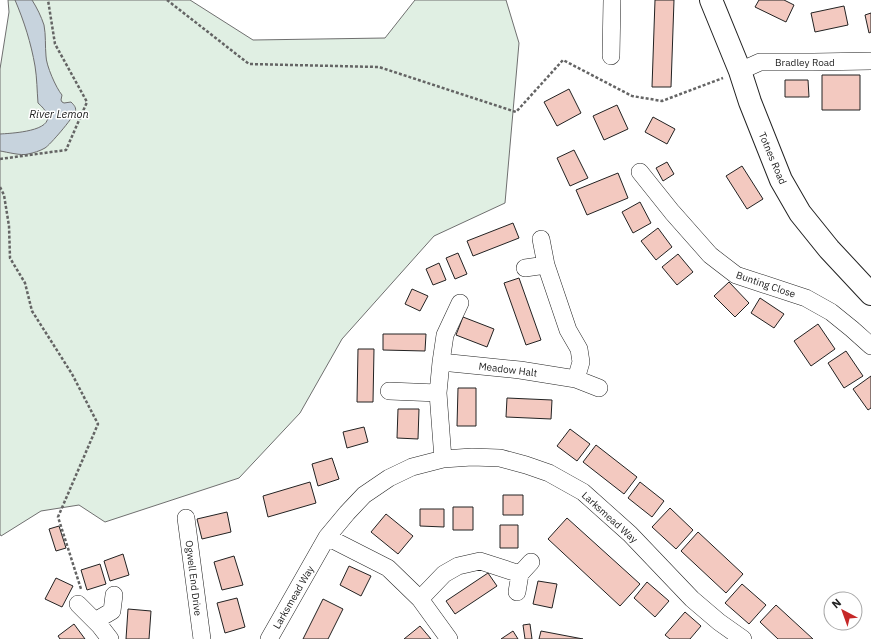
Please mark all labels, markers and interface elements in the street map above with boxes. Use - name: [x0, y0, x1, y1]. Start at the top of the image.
- street label: Bradley Road: [775, 56, 835, 69]
- water label: River Lemon: [29, 107, 89, 121]
- street label: Totnes Road: [756, 130, 789, 186]
- street label: Bunting Close: [734, 268, 798, 301]
- street label: Meadow Halt: [478, 359, 538, 380]
- street label: Larksmead Way: [579, 489, 640, 546]
- street label: Ogwell End Drive: [182, 539, 205, 617]
- street label: Larksmead Way: [270, 563, 317, 631]
- north arrow: [823, 591, 863, 631]
- text: N: [829, 596, 844, 611]

